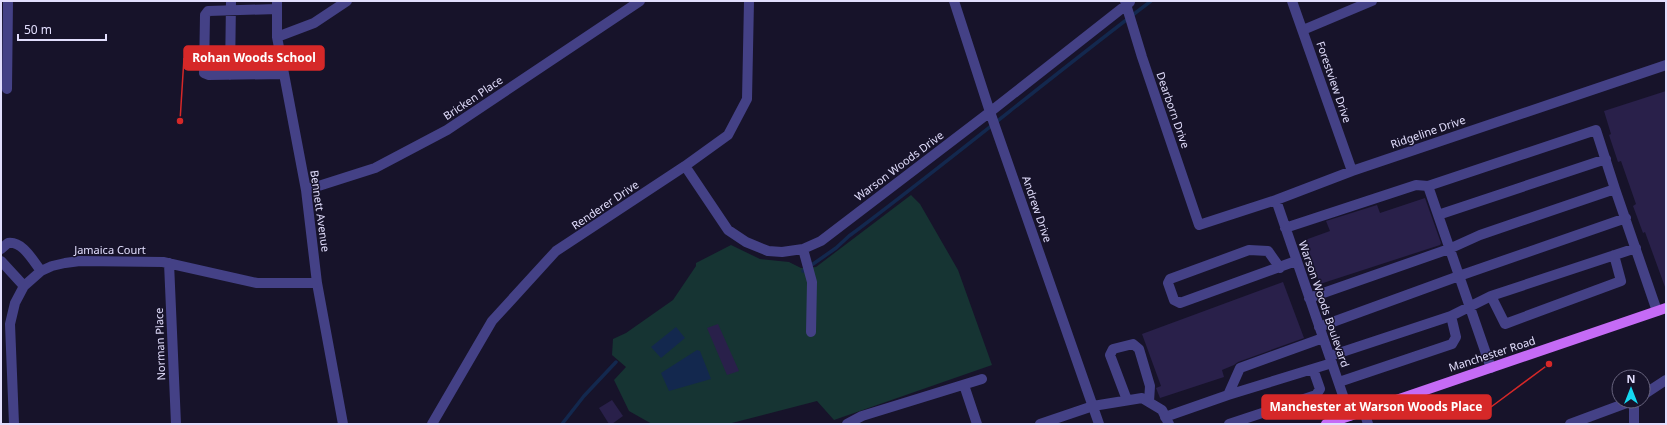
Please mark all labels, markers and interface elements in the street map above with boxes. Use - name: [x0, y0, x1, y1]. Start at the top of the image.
- scale bar: [18, 16, 106, 42]
- text: 50 m: [24, 21, 52, 38]
- street label: Forestview Drive: [1314, 39, 1355, 125]
- callout: Rohan Woods School: [184, 46, 324, 70]
- text: Rohan Woods School: [192, 49, 316, 66]
- street label: Dearborn Drive: [1153, 70, 1194, 150]
- street label: Bricken Place: [440, 72, 505, 123]
- street label: Ridgeline Drive: [1388, 112, 1467, 151]
- street label: Warson Woods Drive: [851, 127, 946, 204]
- street label: Bennett Avenue: [307, 169, 334, 253]
- street label: Andrew Drive: [1019, 173, 1056, 244]
- street label: Renderer Drive: [568, 177, 641, 233]
- street label: Warson Woods Boulevard: [1296, 239, 1353, 369]
- street label: Jamaica Court: [73, 242, 146, 257]
- street label: Norman Place: [151, 307, 168, 381]
- street label: Manchester Road: [1446, 332, 1537, 375]
- north arrow: [1611, 369, 1651, 409]
- text: N: [1627, 371, 1635, 386]
- callout: Manchester at Warson Woods Place: [1262, 395, 1491, 419]
- text: Manchester at Warson Woods Place: [1270, 398, 1482, 415]

